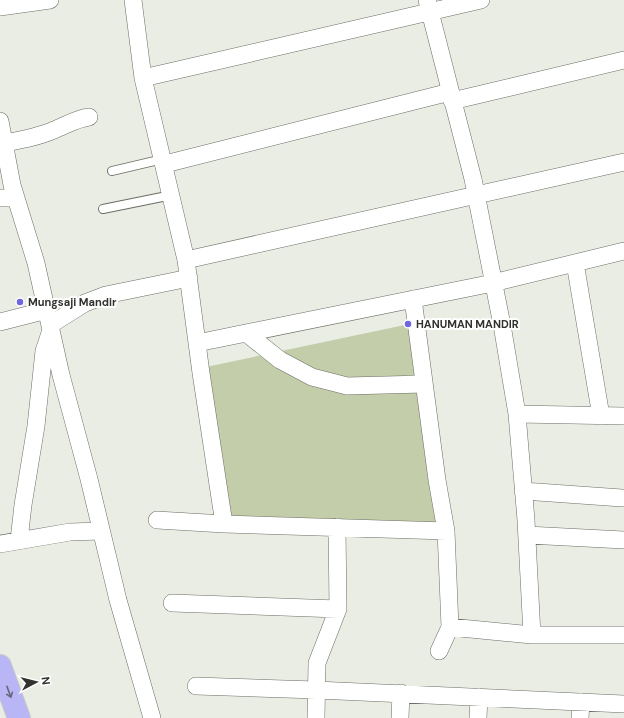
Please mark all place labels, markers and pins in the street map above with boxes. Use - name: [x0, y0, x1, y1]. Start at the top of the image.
- place label: Mungsaji Mandir: [28, 295, 117, 309]
- marker: Mungsaji Mandir: [15, 297, 25, 307]
- place label: HANUMAN MANDIR: [416, 317, 519, 331]
- marker: HANUMAN MANDIR: [403, 319, 413, 329]

